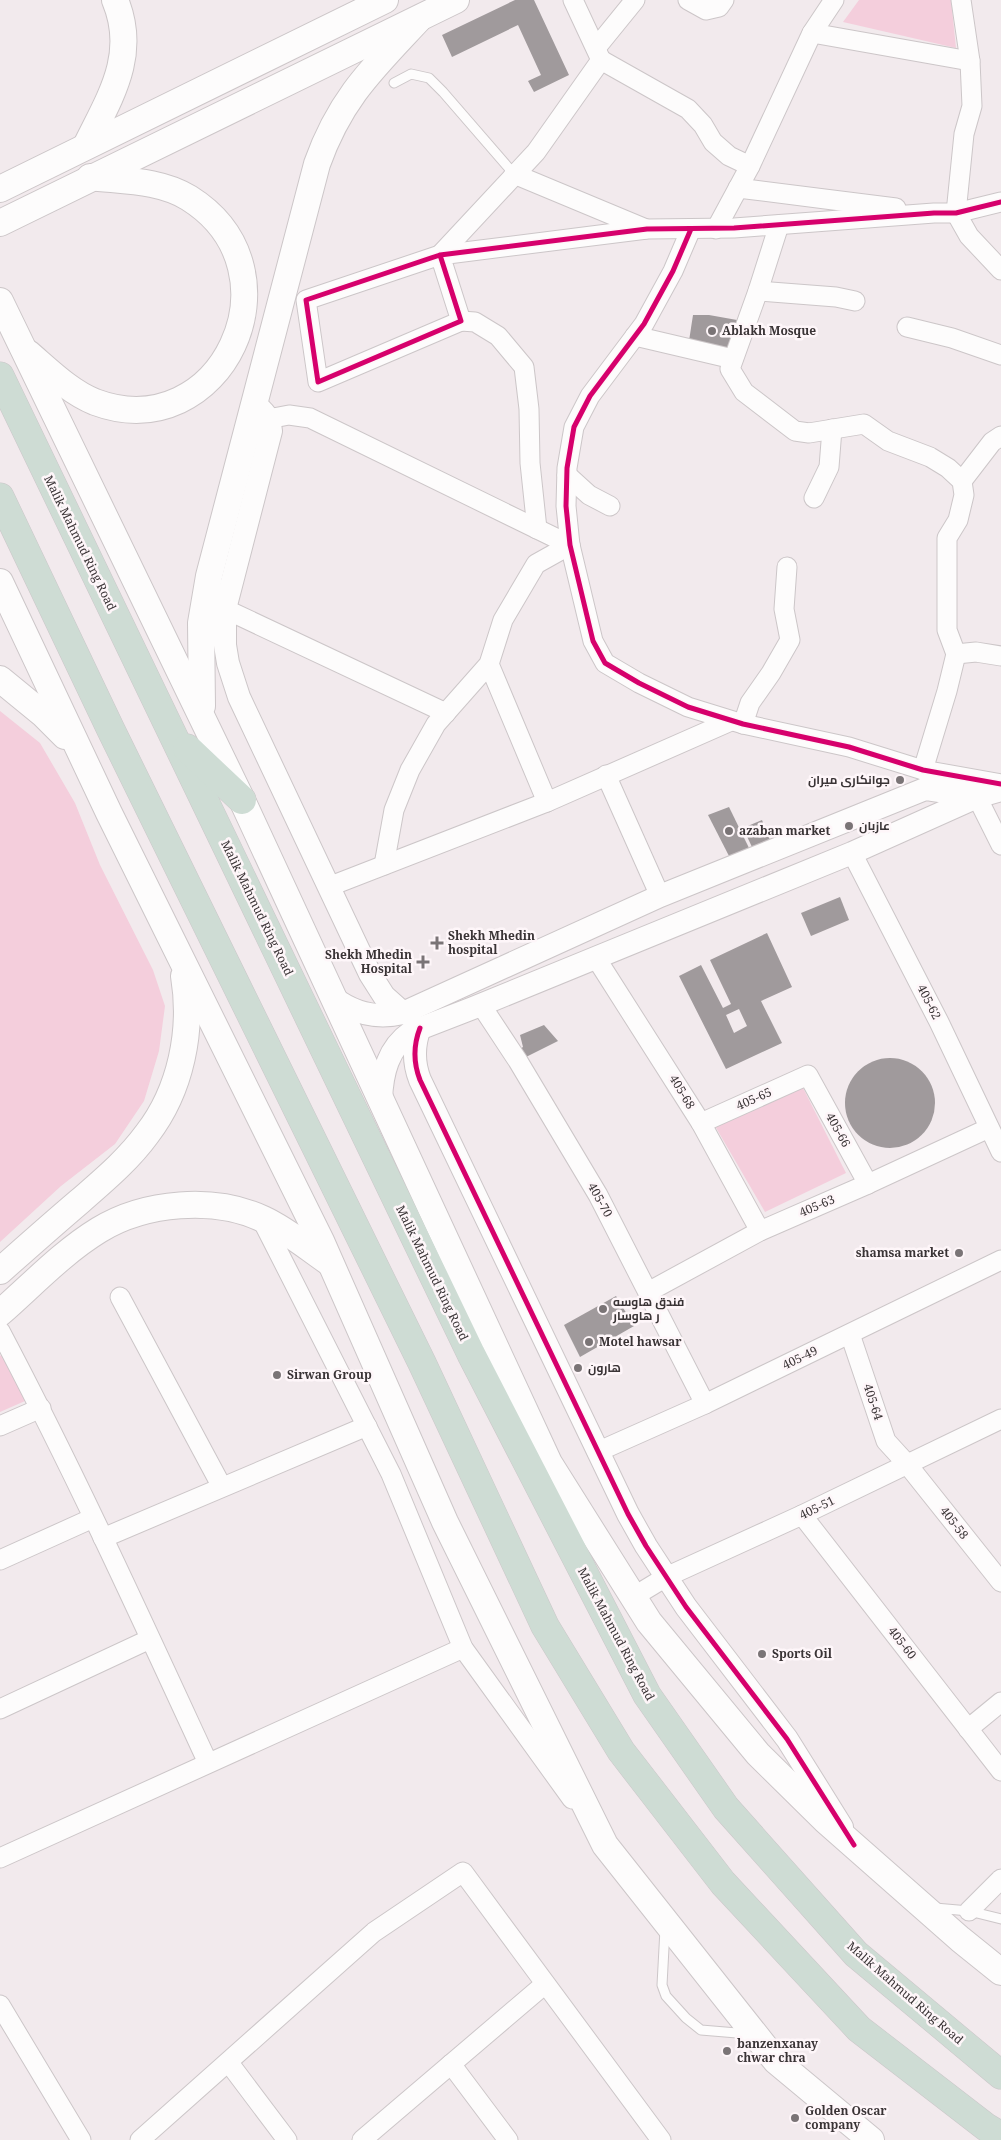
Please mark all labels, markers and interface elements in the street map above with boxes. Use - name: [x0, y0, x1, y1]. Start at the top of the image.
- place label: Ablakh Mosque: [722, 322, 816, 339]
- marker: Ablakh Mosque: [706, 325, 718, 337]
- street label: Malik Mahmud Ring Road: [40, 472, 121, 614]
- place label: جوانكاری میران: [808, 771, 890, 788]
- marker: جوانكاری میران: [894, 774, 906, 786]
- place label: عازبان: [859, 817, 890, 834]
- marker: عازبان: [843, 820, 855, 832]
- place label: azaban market: [739, 822, 830, 839]
- marker: azaban market: [723, 825, 735, 837]
- street label: Malik Mahmud Ring Road: [217, 837, 298, 979]
- place label: Shekh Mhedin hospital: [448, 927, 535, 958]
- marker: Shekh Mhedin hospital: [430, 936, 444, 950]
- place label: Shekh Mhedin Hospital: [325, 946, 413, 977]
- marker: Shekh Mhedin Hospital: [416, 955, 430, 969]
- street label: 405-62: [913, 981, 945, 1022]
- street label: 405-68: [666, 1071, 699, 1112]
- street label: 405-65: [733, 1083, 774, 1114]
- street label: 405-66: [822, 1109, 855, 1150]
- street label: 405-70: [584, 1179, 617, 1220]
- street label: 405-63: [796, 1190, 838, 1221]
- street label: Malik Mahmud Ring Road: [392, 1202, 473, 1344]
- place label: shamsa market: [856, 1244, 949, 1261]
- marker: shamsa market: [953, 1247, 965, 1259]
- place label: فندق هاوسه ر هاوسار: [612, 1293, 684, 1324]
- marker: فندق هاوسه ر هاوسار: [597, 1303, 609, 1315]
- place label: Motel hawsar: [599, 1333, 682, 1350]
- marker: Motel hawsar: [583, 1336, 595, 1348]
- street label: 405-49: [779, 1342, 820, 1373]
- place label: هارون: [588, 1359, 621, 1376]
- marker: هارون: [572, 1362, 584, 1374]
- place label: Sirwan Group: [287, 1366, 372, 1383]
- marker: Sirwan Group: [271, 1369, 283, 1381]
- street label: 405-64: [860, 1381, 887, 1422]
- street label: 405-51: [796, 1492, 837, 1523]
- street label: 405-58: [936, 1503, 973, 1543]
- street label: Malik Mahmud Ring Road: [574, 1564, 659, 1704]
- street label: 405-60: [884, 1623, 921, 1663]
- place label: Sports Oil: [772, 1645, 833, 1662]
- marker: Sports Oil: [756, 1648, 768, 1660]
- street label: Malik Mahmud Ring Road: [844, 1937, 968, 2048]
- place label: banzenxanay chwar chra: [737, 2035, 818, 2066]
- marker: banzenxanay chwar chra: [721, 2045, 733, 2057]
- place label: Golden Oscar company: [805, 2102, 887, 2133]
- marker: Golden Oscar company: [789, 2112, 801, 2124]

